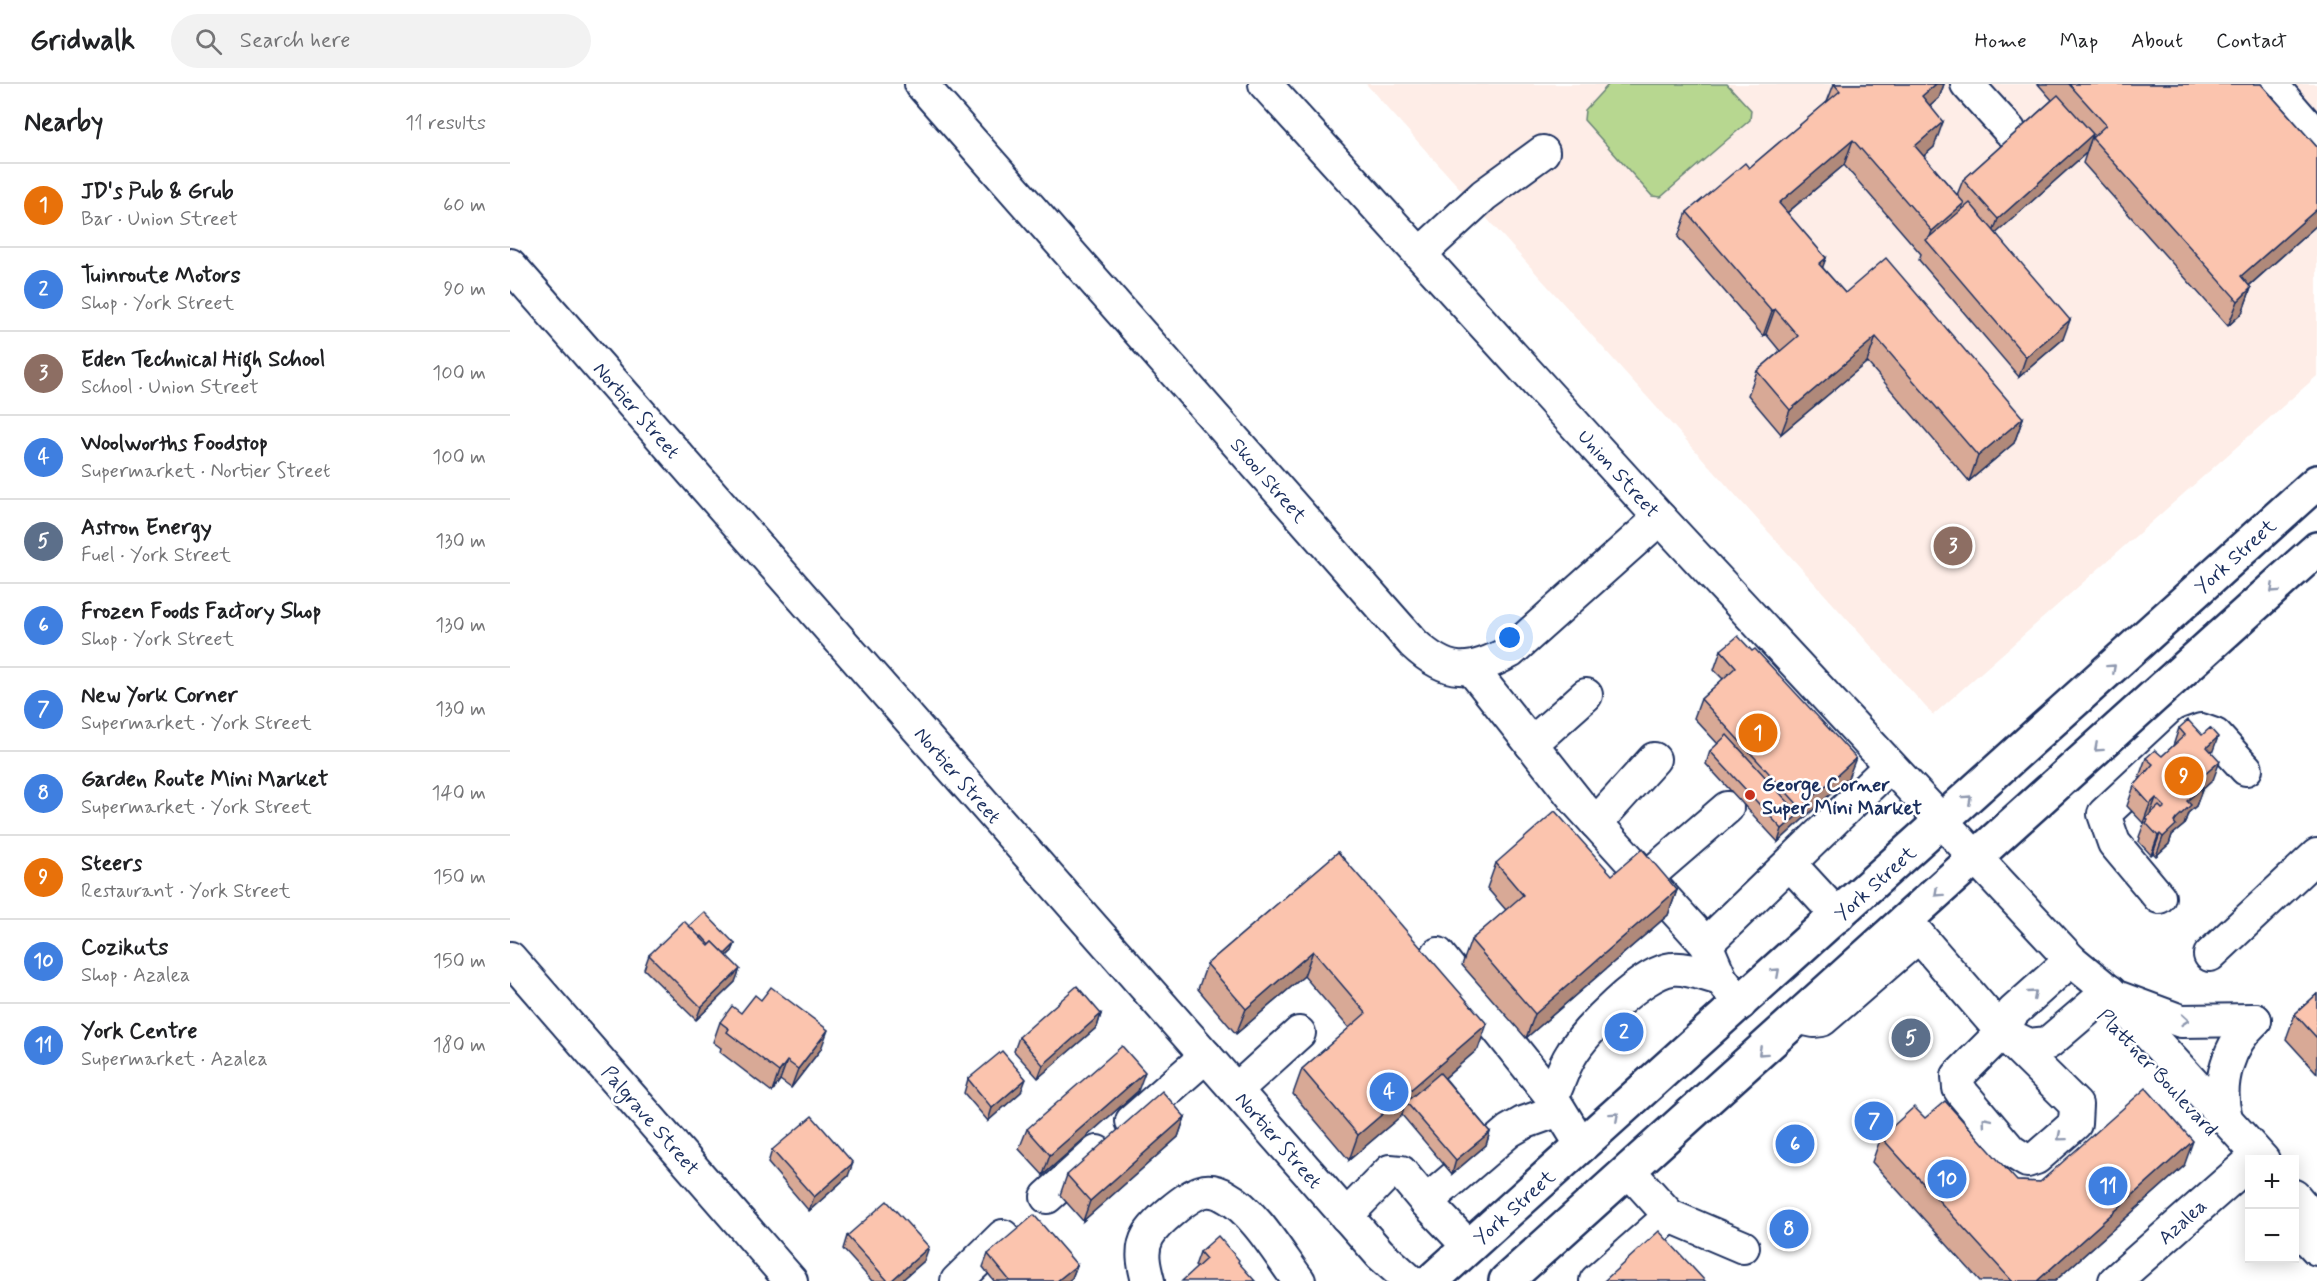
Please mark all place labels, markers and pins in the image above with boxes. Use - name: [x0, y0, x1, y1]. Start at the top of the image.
- pin: 3: [1934, 524, 1972, 568]
- pin: 1: [1738, 710, 1778, 756]
- pin: 9: [2164, 754, 2204, 798]
- place label: George Corner Super Mini Market: [1762, 772, 1922, 822]
- marker: George Corner Super Mini Market: [1743, 788, 1757, 802]
- pin: 2: [1604, 1010, 1644, 1054]
- pin: 5: [1892, 1016, 1930, 1060]
- pin: 4: [1370, 1070, 1408, 1114]
- pin: 7: [1854, 1098, 1894, 1144]
- pin: 6: [1776, 1122, 1814, 1166]
- pin: 10: [1928, 1156, 1966, 1202]
- pin: 11: [2088, 1164, 2128, 1208]
- pin: 8: [1770, 1206, 1808, 1252]

